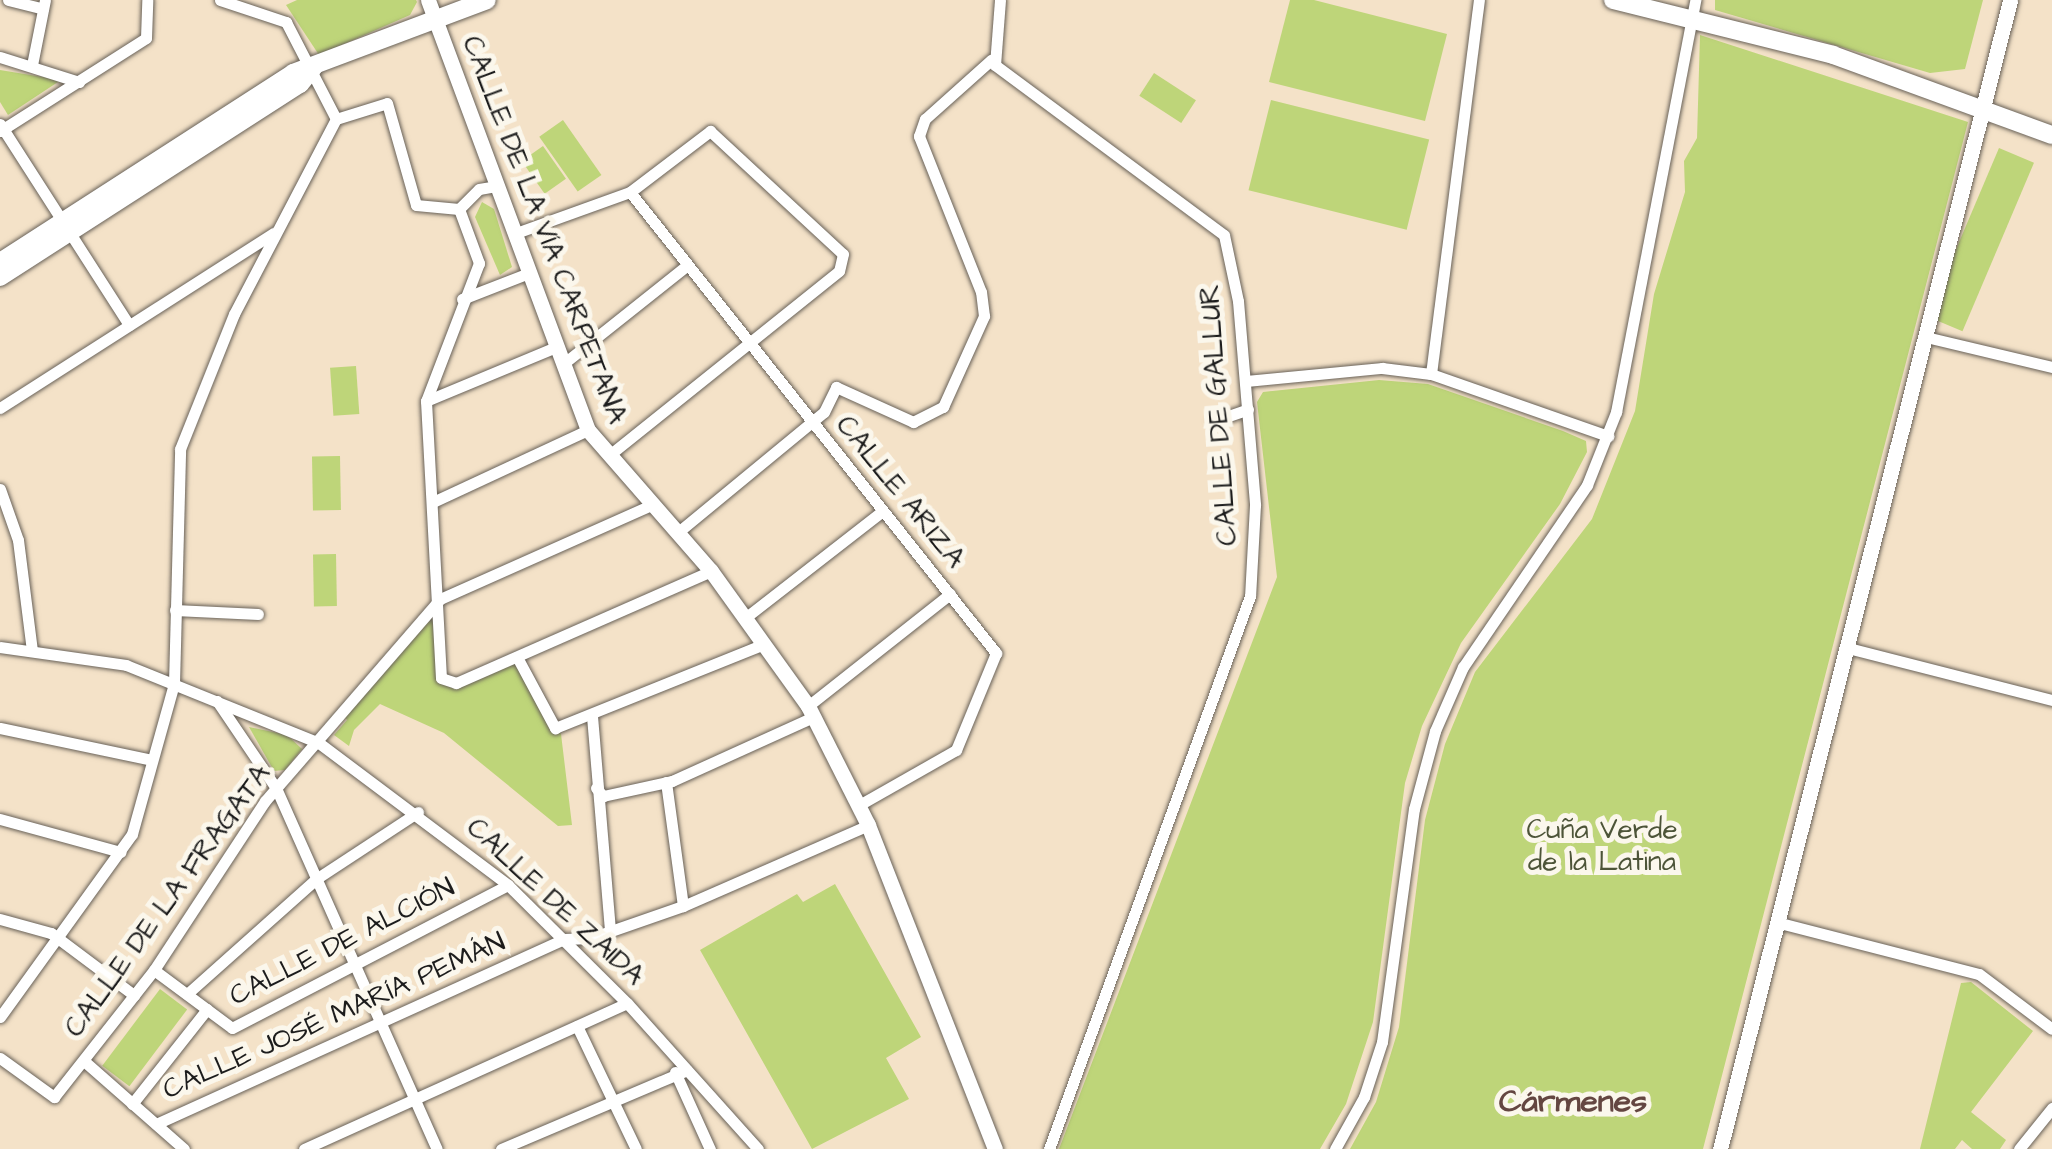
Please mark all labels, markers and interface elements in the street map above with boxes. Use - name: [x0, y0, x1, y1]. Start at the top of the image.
- street label: CALLE DE LA VÍA CARPETANA: [454, 31, 634, 429]
- street label: CALLE DE GALLUR: [1193, 283, 1245, 547]
- street label: CALLE ARIZA: [828, 409, 972, 575]
- street label: CALLE DE LA FRAGATA: [58, 758, 278, 1044]
- street label: CALLE DE ZAIDA: [459, 811, 651, 993]
- park label: Cuña Verde de la Latina: [1526, 813, 1678, 879]
- street label: CALLE DE ALCIÓN: [224, 871, 460, 1013]
- street label: CALLE JOSÉ MARÍA PEMÁN: [158, 925, 510, 1107]
- district label: Cármenes: [1499, 1083, 1647, 1121]

